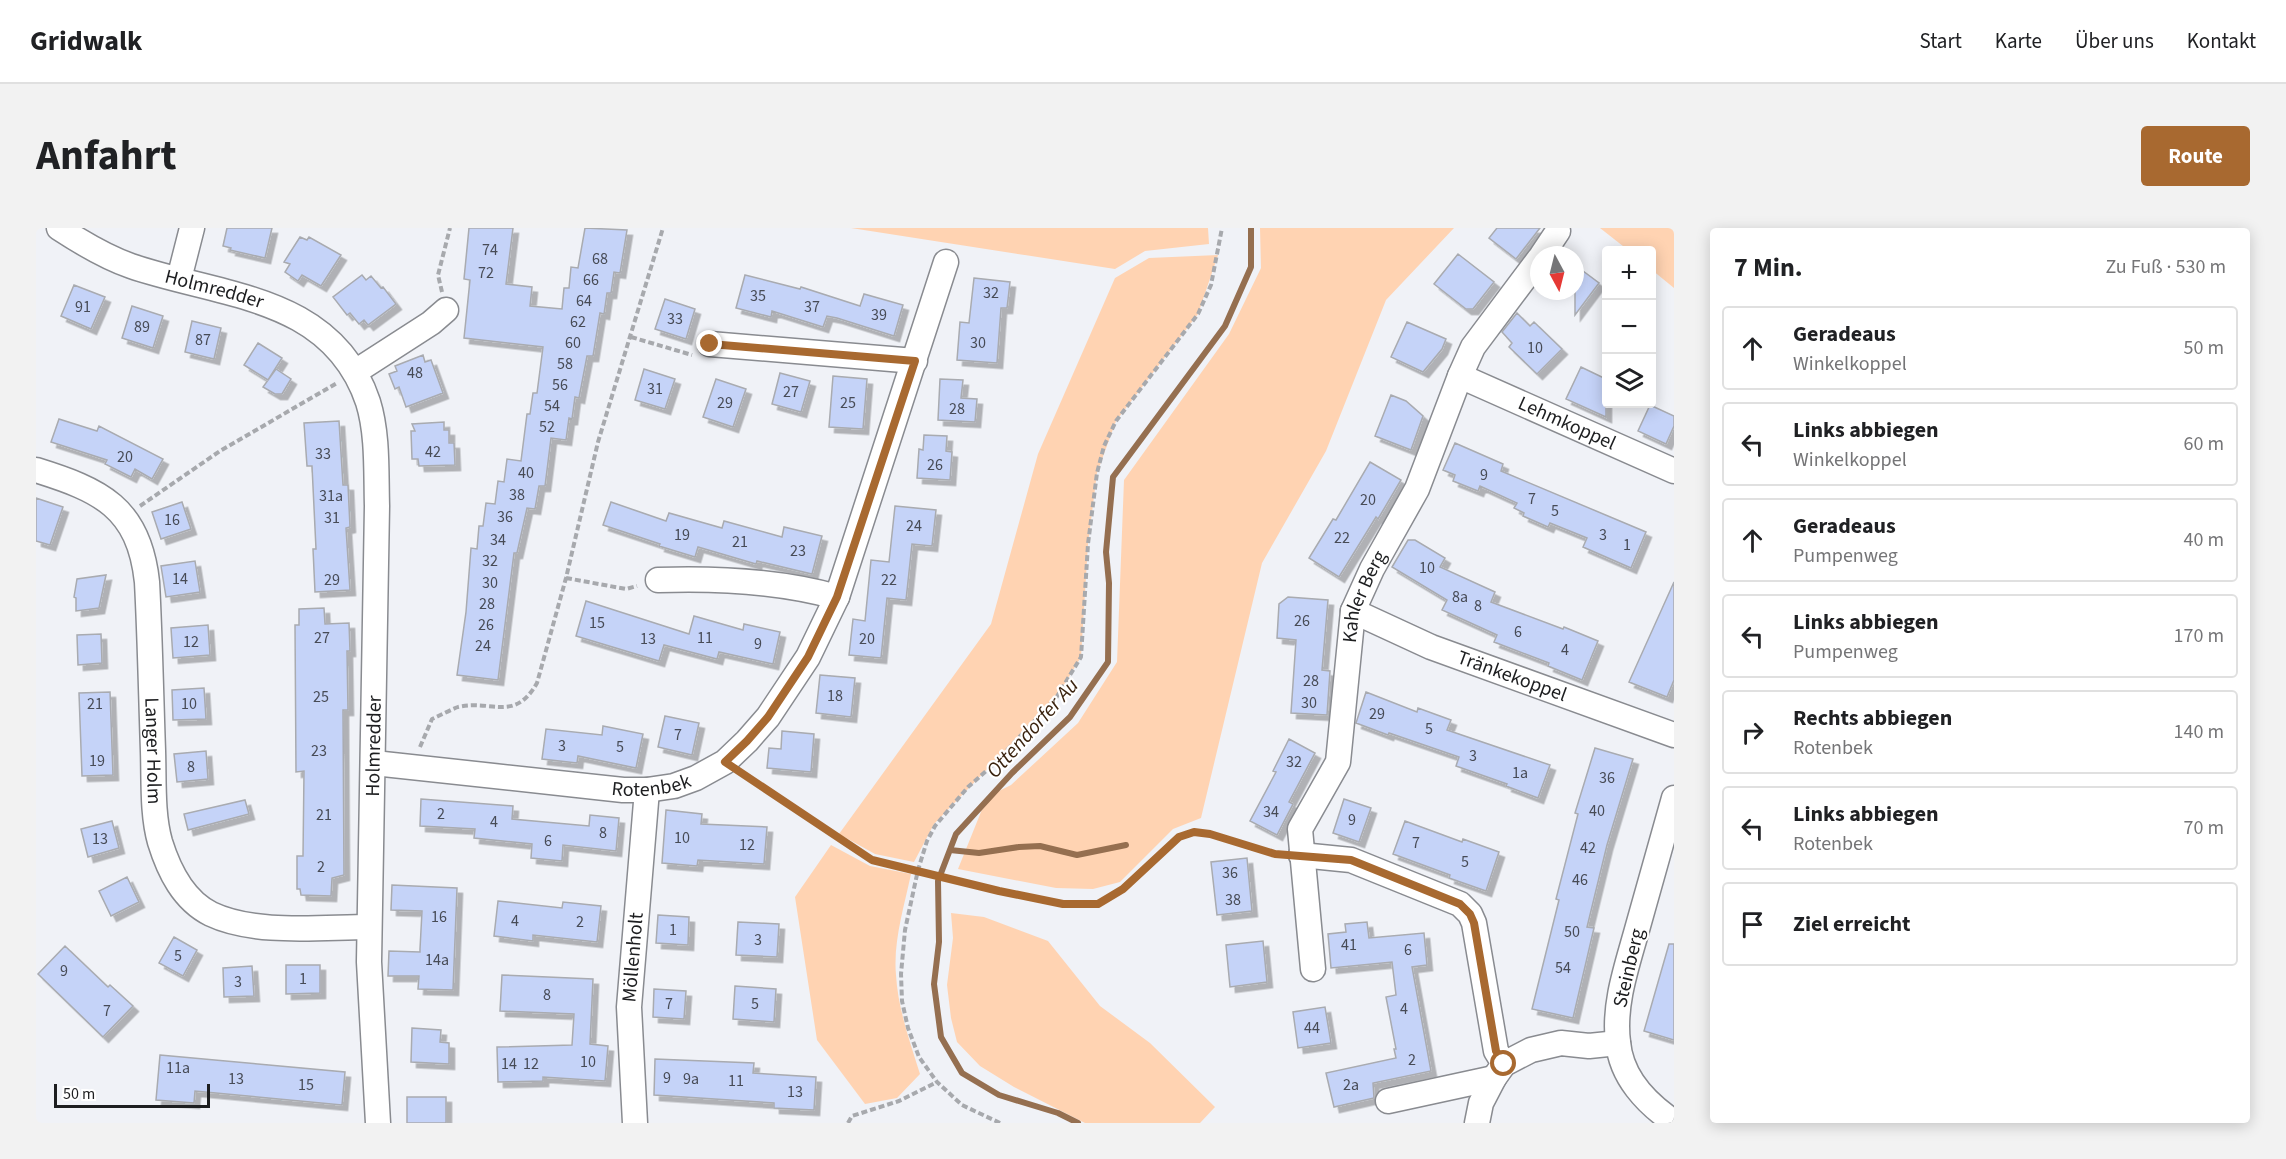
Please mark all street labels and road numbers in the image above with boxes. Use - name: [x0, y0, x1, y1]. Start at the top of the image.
- street label: Holmredder: [162, 263, 268, 316]
- street label: Lehmkoppel: [1513, 389, 1620, 457]
- street label: Kahler Berg: [1336, 546, 1394, 644]
- street label: Tränkekoppel: [1453, 644, 1571, 709]
- street label: Holmredder: [359, 695, 389, 797]
- street label: Langer Holm: [137, 697, 168, 805]
- street label: Rotenbek: [610, 767, 695, 804]
- street label: Möllenholt: [615, 911, 651, 1003]
- street label: Steinberg: [1606, 926, 1652, 1010]

